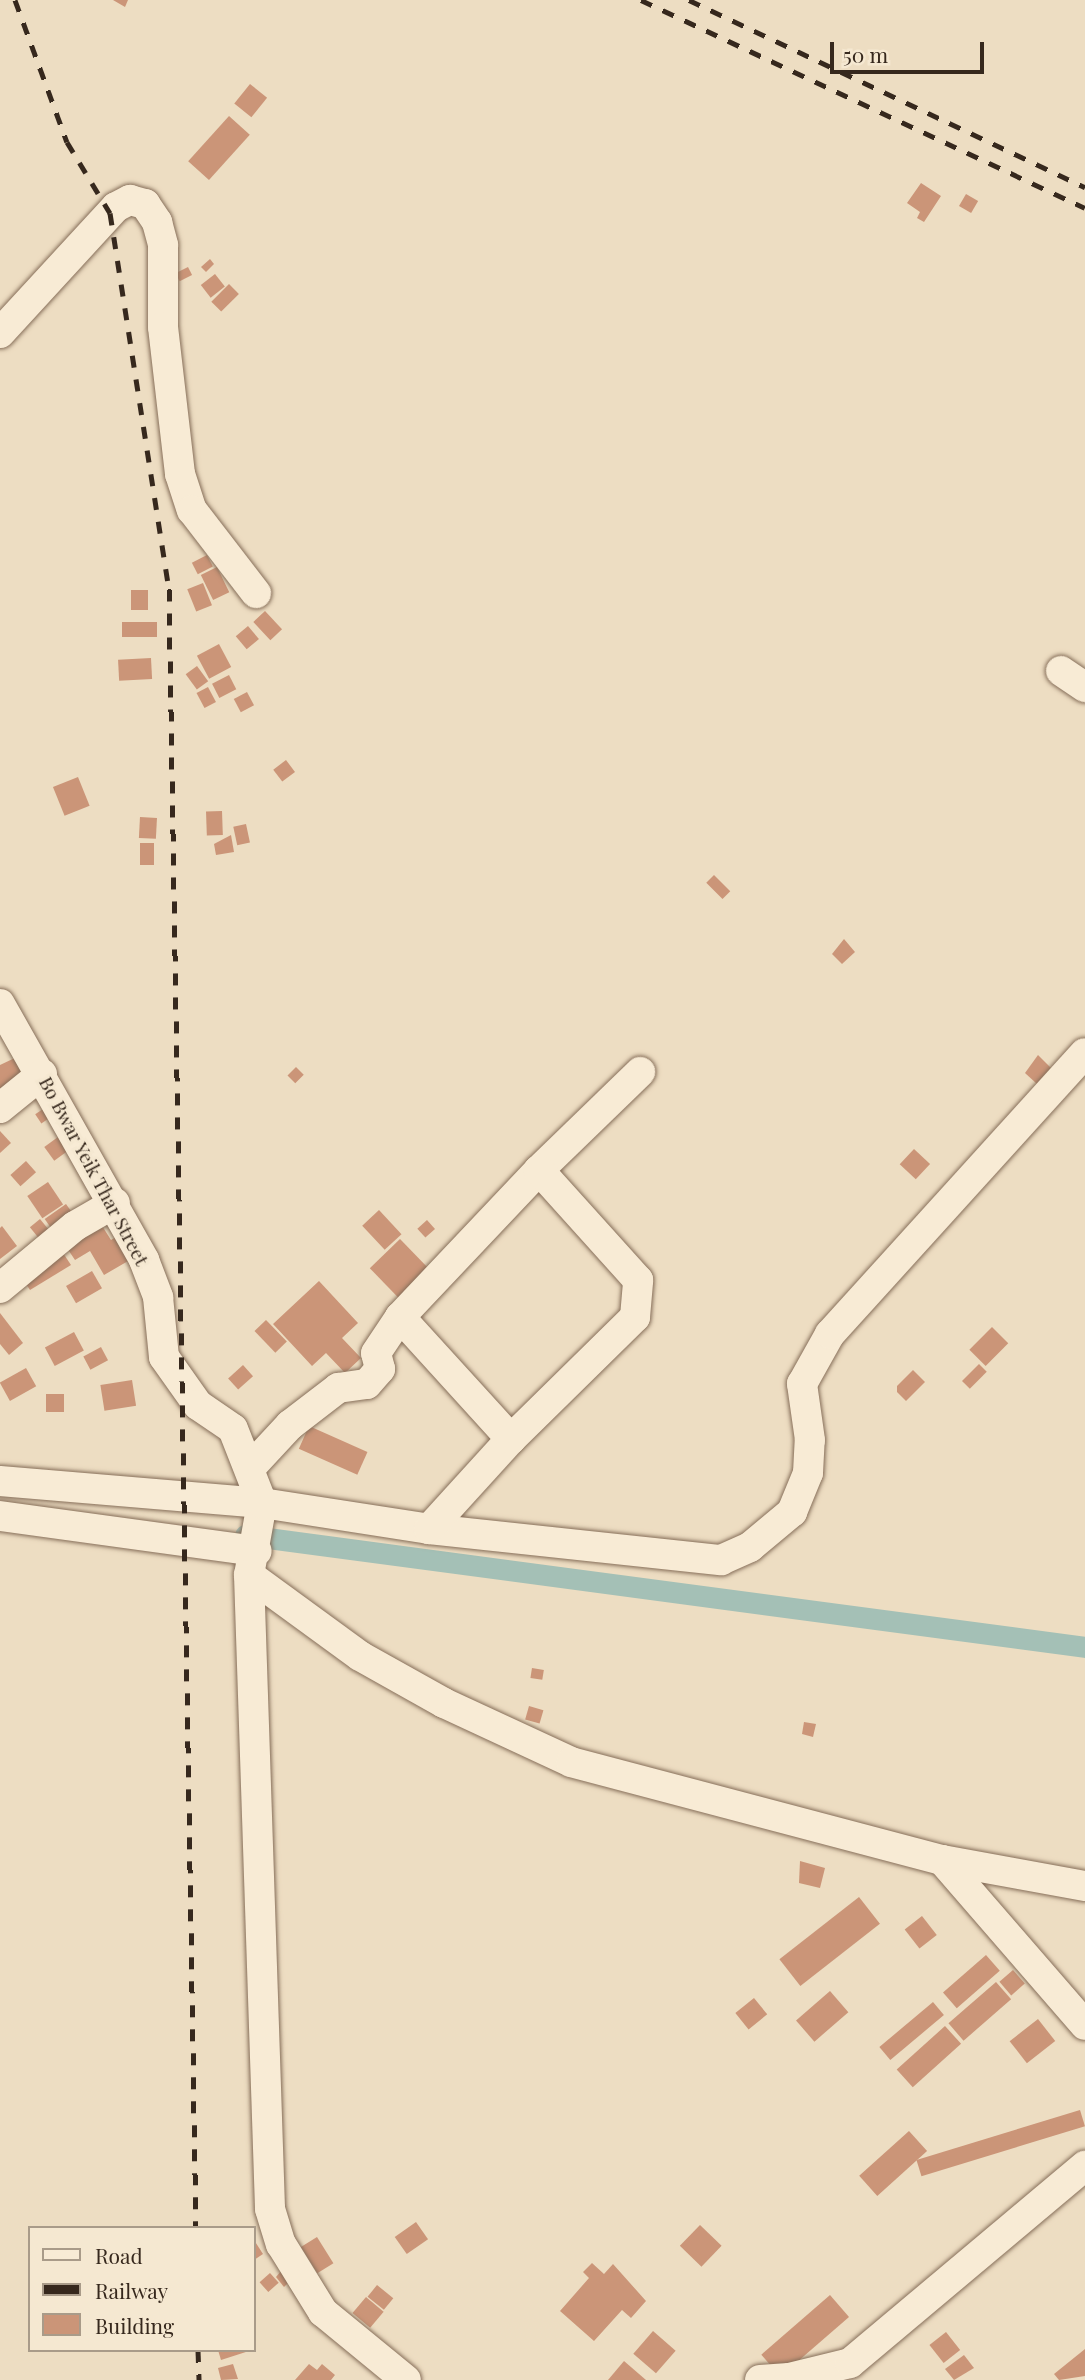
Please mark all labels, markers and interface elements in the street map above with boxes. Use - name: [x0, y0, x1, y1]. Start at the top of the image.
- scale bar: [833, 28, 987, 72]
- text: 50 m: [843, 40, 888, 68]
- street label: Bo Bwar Yeik Thar Street: [34, 1072, 154, 1270]
- legend: [28, 2226, 256, 2352]
- text: Road: [95, 2241, 143, 2269]
- text: Railway: [95, 2276, 168, 2304]
- text: Building: [95, 2311, 174, 2339]

